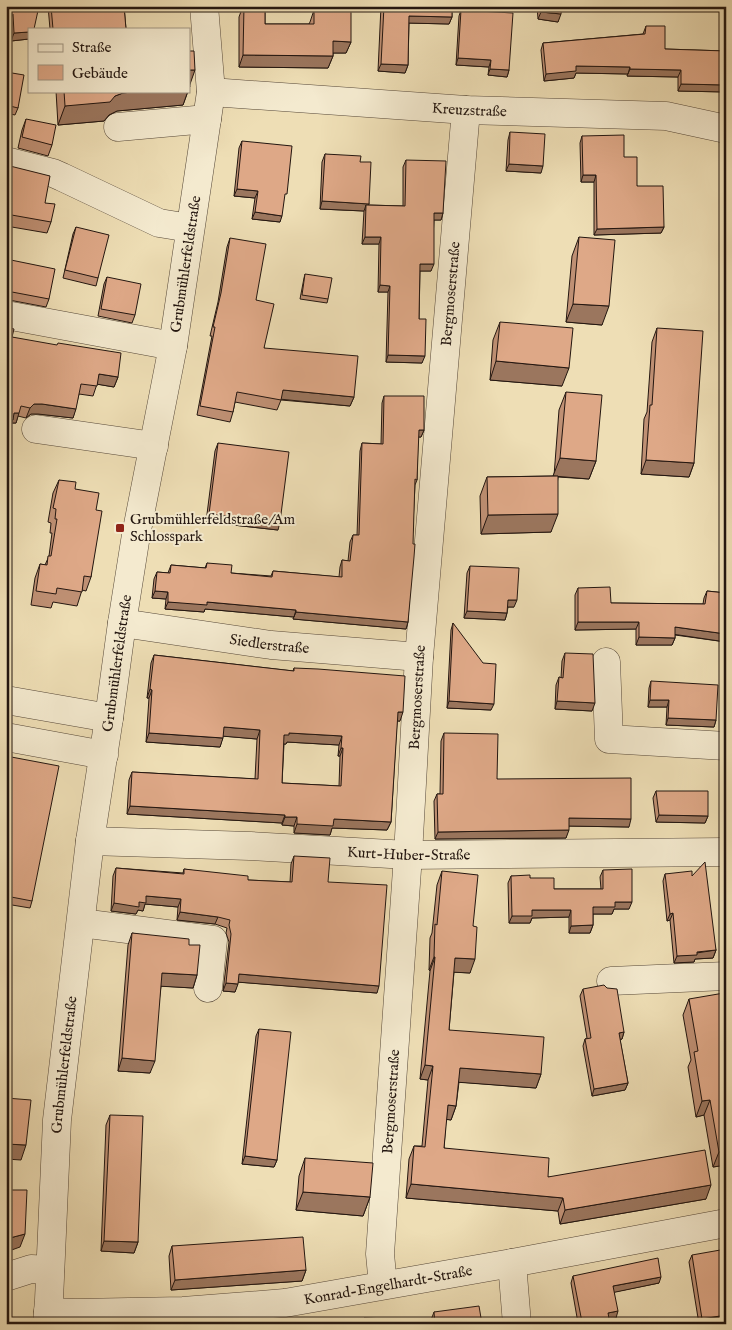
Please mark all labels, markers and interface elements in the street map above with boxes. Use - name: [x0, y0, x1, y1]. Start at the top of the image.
- legend: [28, 28, 190, 92]
- text: Straße: [72, 38, 112, 57]
- text: Gebäude: [72, 64, 128, 83]
- street label: Kreuzstraße: [431, 98, 507, 121]
- street label: Grubmühlerfeldstraße: [166, 194, 205, 334]
- street label: Bergmoserstraße: [436, 241, 464, 347]
- place label: Grubmühlerfeldstraße/Am Schlosspark: [130, 510, 295, 546]
- marker: Grubmühlerfeldstraße/Am Schlosspark: [114, 522, 126, 534]
- street label: Grubmühlerfeldstraße: [98, 593, 136, 733]
- street label: Siedlerstraße: [228, 630, 310, 658]
- street label: Bergmoserstraße: [404, 644, 430, 750]
- street label: Kurt-Huber-Straße: [346, 842, 471, 865]
- street label: Grubmühlerfeldstraße: [47, 995, 81, 1134]
- street label: Bergmoserstraße: [378, 1048, 404, 1154]
- street label: Konrad-Engelhardt-Straße: [302, 1261, 474, 1309]

